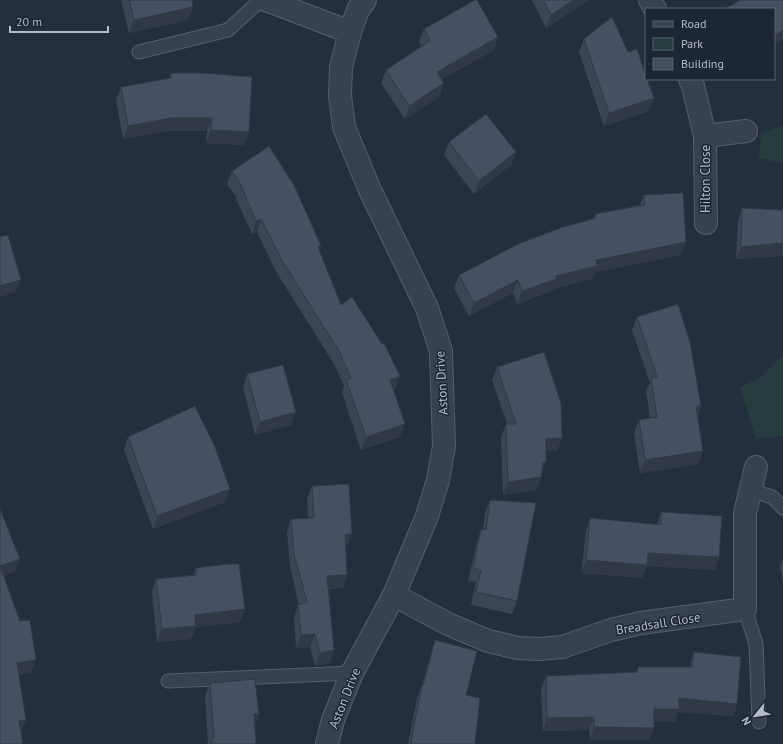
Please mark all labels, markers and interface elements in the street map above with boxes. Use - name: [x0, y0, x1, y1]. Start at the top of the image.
- scale bar: [10, 8, 108, 34]
- legend: [645, 8, 775, 80]
- text: 20 m: [16, 14, 42, 29]
- text: Road: [681, 16, 706, 31]
- text: Park: [681, 36, 703, 51]
- text: Building: [681, 56, 724, 71]
- street label: Hilton Close: [697, 145, 714, 213]
- street label: Aston Drive: [431, 351, 452, 415]
- street label: Breadsall Close: [615, 608, 702, 639]
- street label: Aston Drive: [325, 665, 364, 731]
- north arrow: [735, 696, 775, 736]
- text: N: [738, 714, 754, 728]

